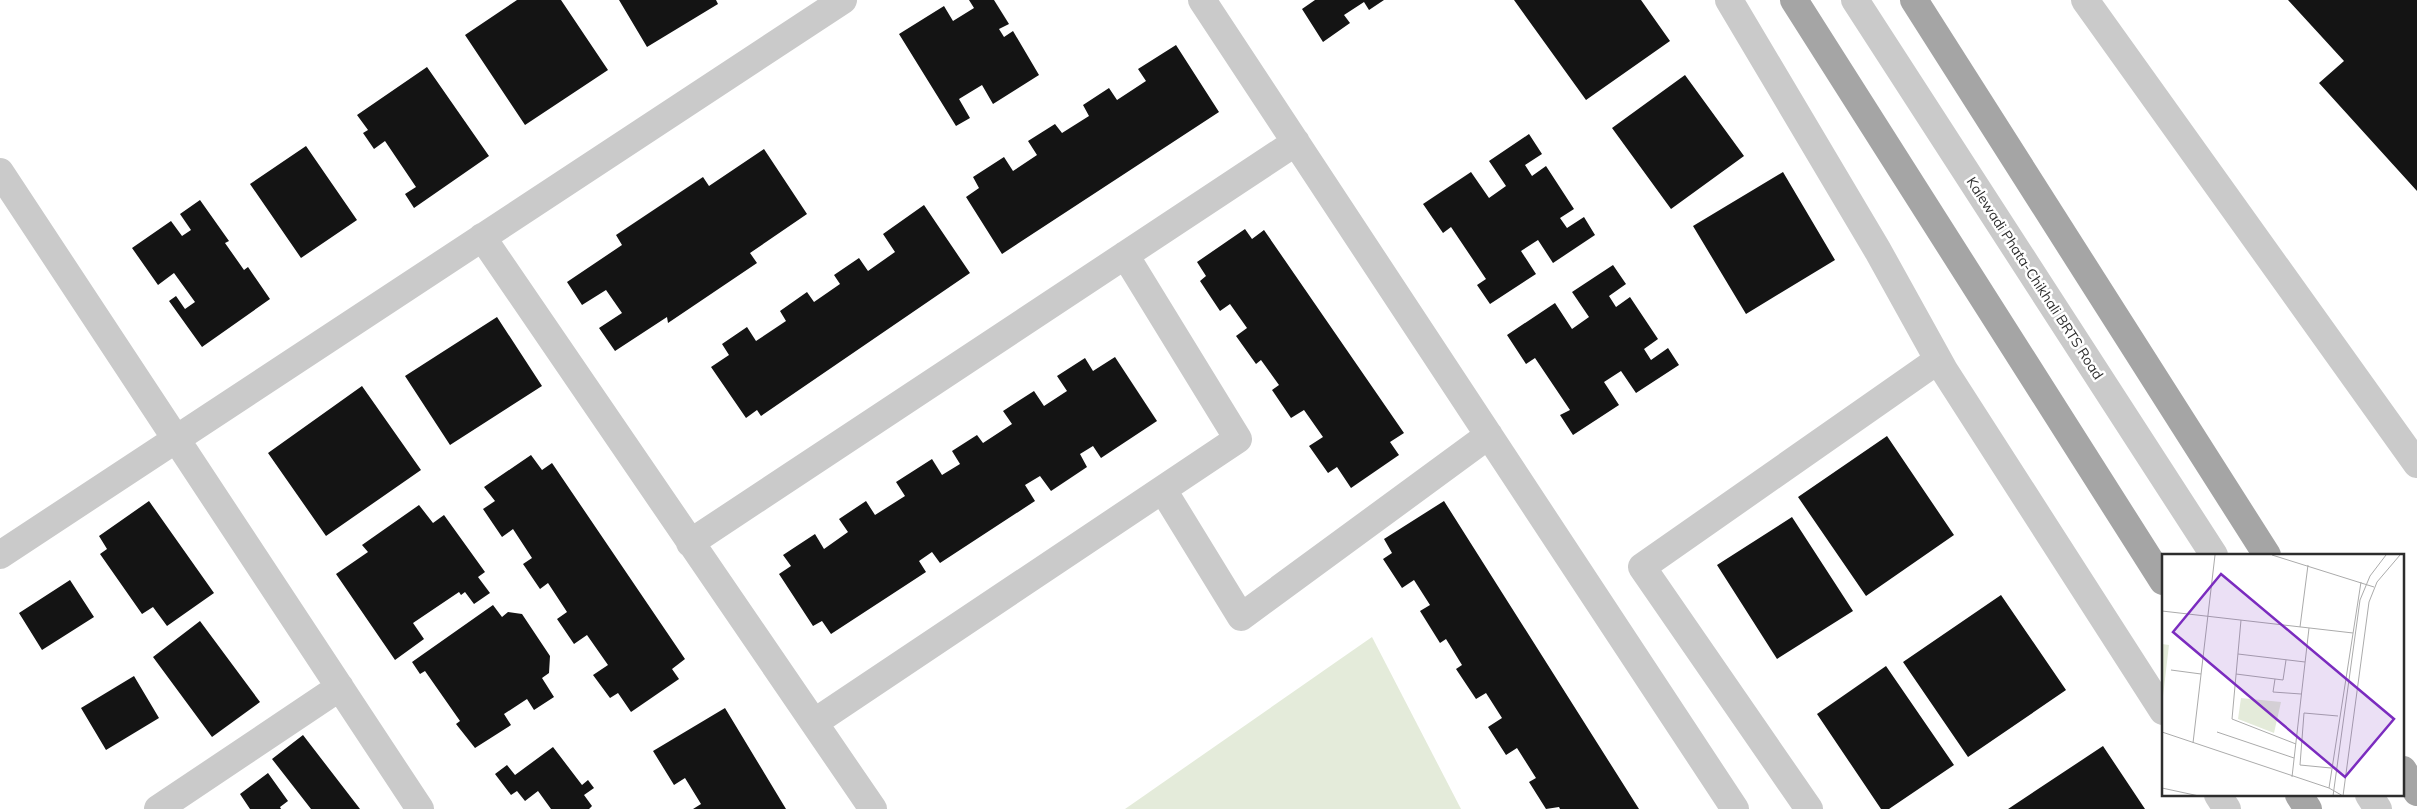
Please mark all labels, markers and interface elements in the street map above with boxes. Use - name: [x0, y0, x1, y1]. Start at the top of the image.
- street label: Kalewadi Phata-Chikhali BRTS Road: [1963, 173, 2107, 383]
- inset map: [2162, 554, 2404, 796]

